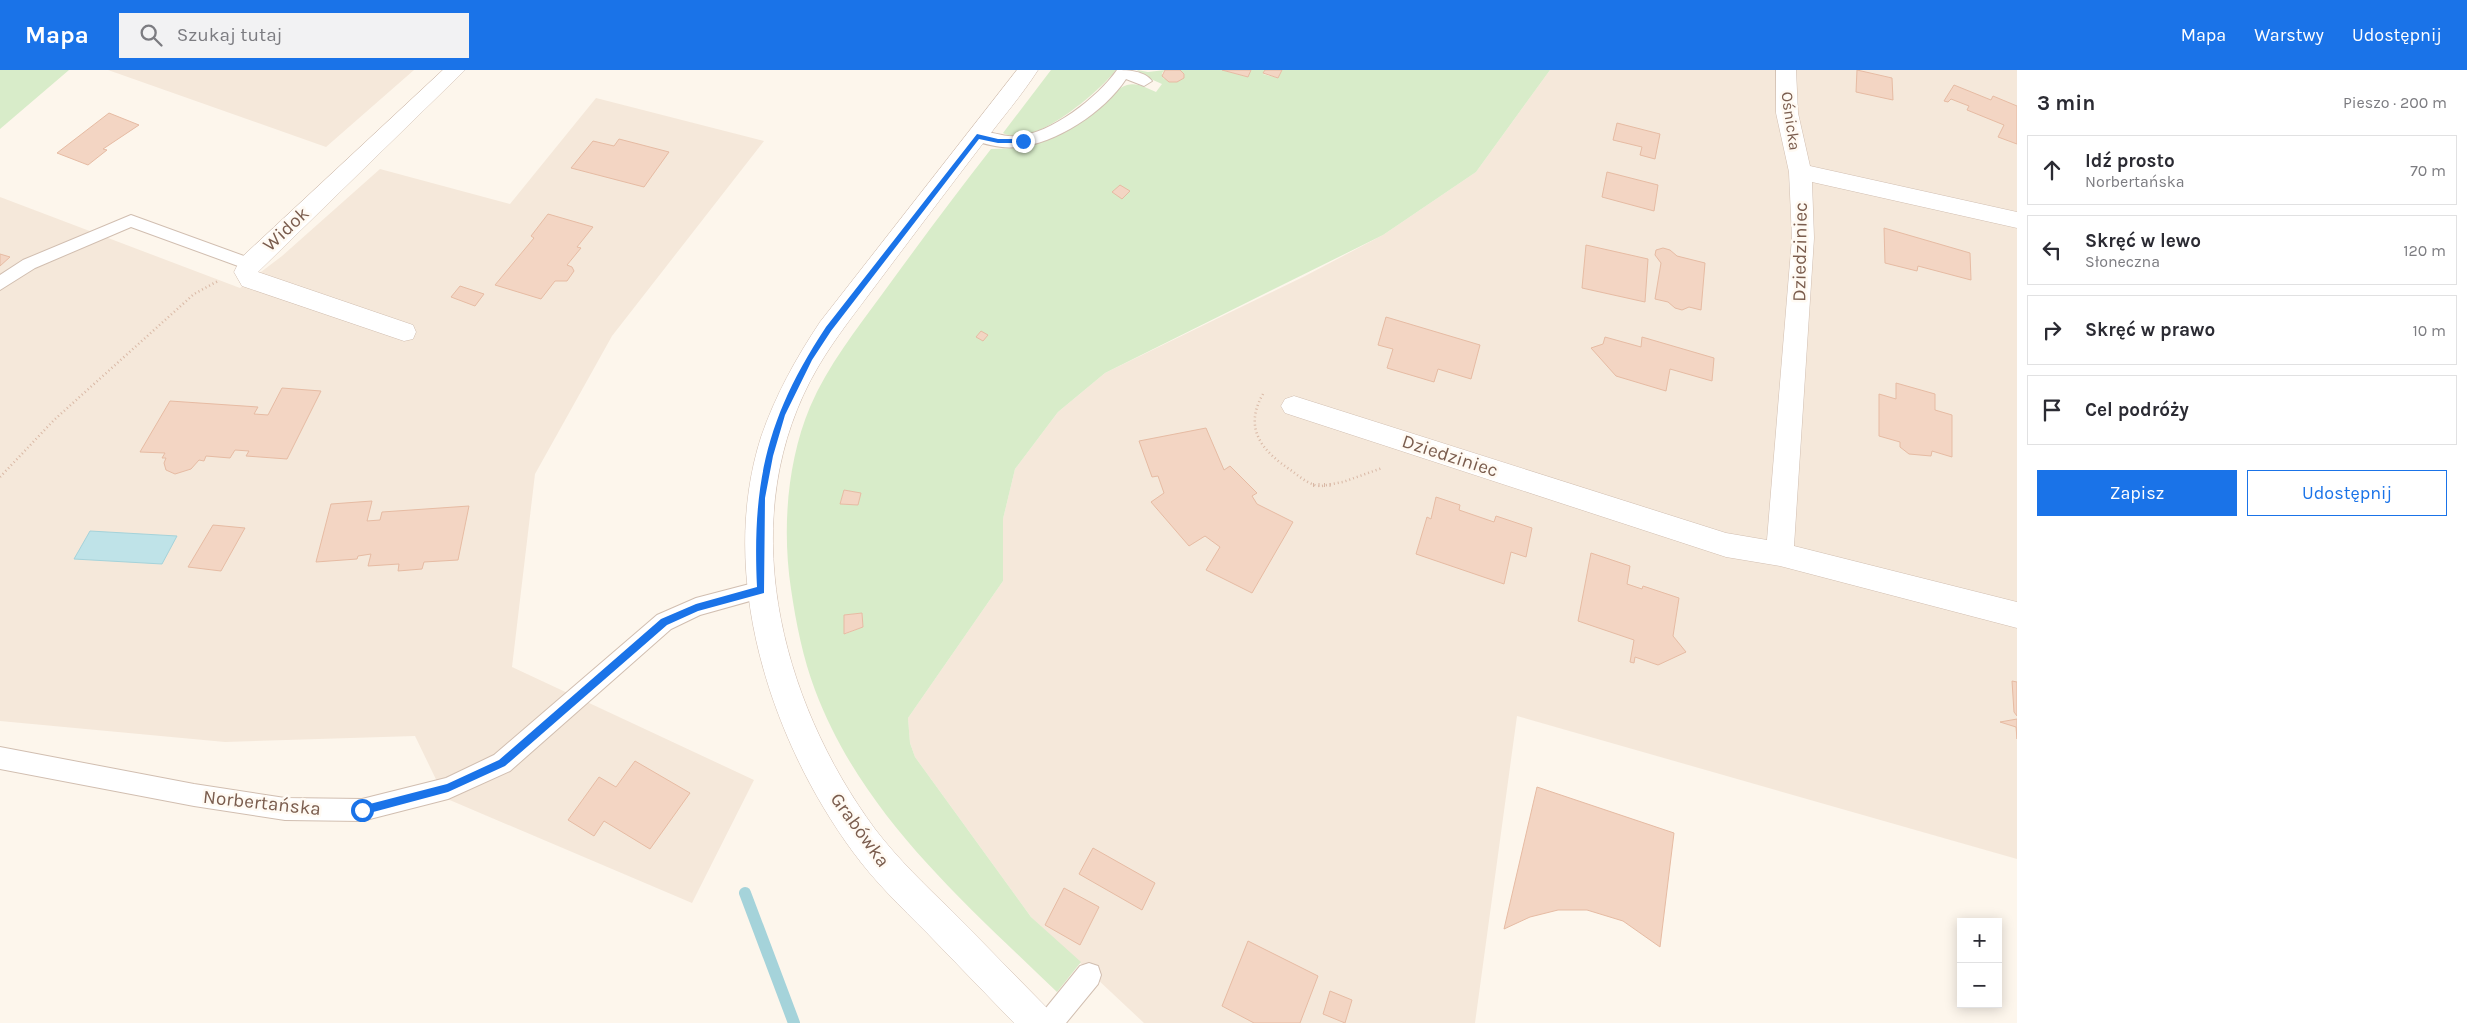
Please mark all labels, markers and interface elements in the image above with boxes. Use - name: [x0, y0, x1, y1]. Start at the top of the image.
- search box: [119, 13, 469, 58]
- text: Mapa: [25, 21, 89, 49]
- icon: search: [137, 21, 165, 49]
- text: Szukaj tutaj: [177, 24, 283, 46]
- text: Mapa: [2181, 24, 2226, 46]
- text: Warstwy: [2254, 24, 2324, 46]
- text: Udostępnij: [2352, 24, 2442, 46]
- street label: Ośnicka: [1777, 90, 1805, 152]
- text: 3 min: [2037, 91, 2095, 115]
- text: Pieszo · 200 m: [2343, 93, 2447, 112]
- route end: [1012, 130, 1035, 153]
- text: Idź prosto: [2085, 150, 2175, 172]
- icon: ahead: [2038, 156, 2066, 184]
- text: 70 m: [2410, 161, 2446, 180]
- text: Norbertańska: [2085, 172, 2185, 191]
- street label: Widok: [258, 202, 314, 256]
- street label: Dziedziniec: [1788, 202, 1812, 302]
- text: Skręć w lewo: [2085, 230, 2201, 252]
- icon: left: [2038, 236, 2066, 264]
- text: 120 m: [2403, 241, 2446, 260]
- text: Słoneczna: [2085, 252, 2160, 271]
- icon: right: [2038, 316, 2066, 344]
- text: Skręć w prawo: [2085, 319, 2215, 341]
- text: 10 m: [2412, 321, 2446, 340]
- icon: arrive: [2038, 396, 2066, 424]
- text: Cel podróży: [2085, 399, 2189, 421]
- street label: Dziedziniec: [1399, 430, 1501, 482]
- button: Zapisz: [2037, 470, 2237, 516]
- button: Udostępnij: [2247, 470, 2447, 516]
- street label: Norbertańska: [202, 786, 322, 820]
- street label: Grabówka: [826, 789, 894, 871]
- route start: [351, 799, 374, 822]
- map controls: [1957, 918, 2002, 1008]
- button: +: [1957, 918, 2002, 963]
- button: −: [1957, 963, 2002, 1008]

